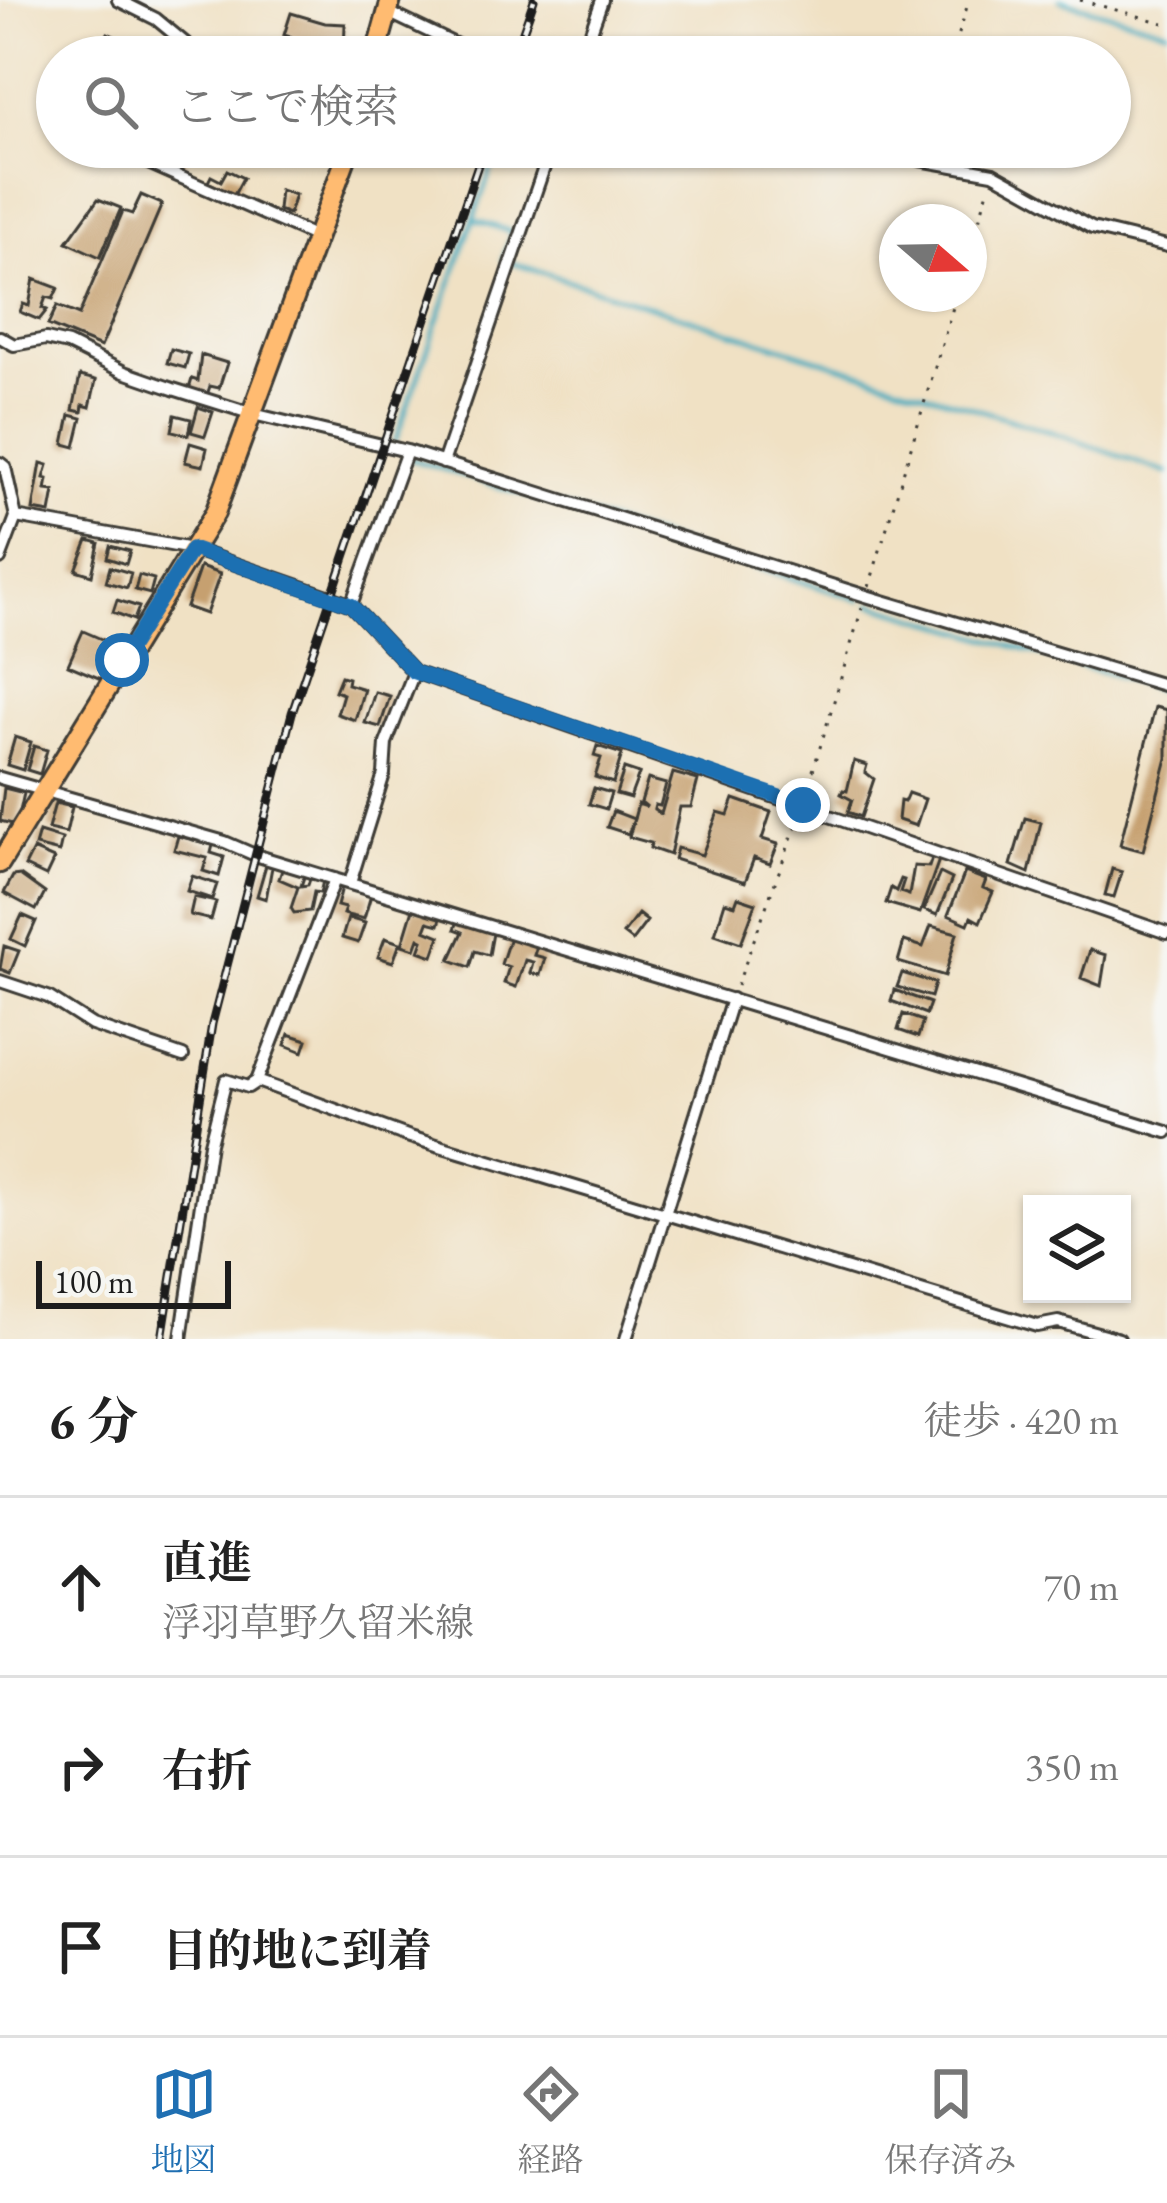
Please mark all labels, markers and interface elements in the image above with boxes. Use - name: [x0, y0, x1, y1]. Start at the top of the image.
- search box: [36, 36, 1131, 168]
- icon: search: [78, 69, 144, 135]
- text: ここで検索: [174, 77, 399, 135]
- north arrow: [879, 204, 987, 312]
- route start: [95, 633, 149, 687]
- route end: [776, 778, 830, 832]
- map controls: [1023, 1195, 1131, 1303]
- button: layers: [1023, 1195, 1131, 1303]
- scale bar: [36, 1255, 231, 1308]
- text: 100 m: [54, 1260, 134, 1303]
- text: 6 分: [48, 1388, 138, 1454]
- text: 徒歩 · 420 m: [923, 1395, 1119, 1446]
- text: 直進: [162, 1533, 252, 1591]
- icon: ahead: [48, 1554, 114, 1620]
- text: 70 m: [1043, 1561, 1119, 1612]
- text: 浮羽草野久留米線: [162, 1597, 474, 1648]
- icon: right: [48, 1734, 114, 1800]
- text: 右折: [162, 1741, 252, 1799]
- text: 350 m: [1025, 1741, 1119, 1792]
- icon: arrive: [48, 1914, 114, 1980]
- text: 目的地に到着: [162, 1921, 432, 1979]
- tab: 地図: [151, 2061, 217, 2181]
- tab: 経路: [518, 2061, 584, 2181]
- tab: 保存済み: [885, 2061, 1017, 2181]

